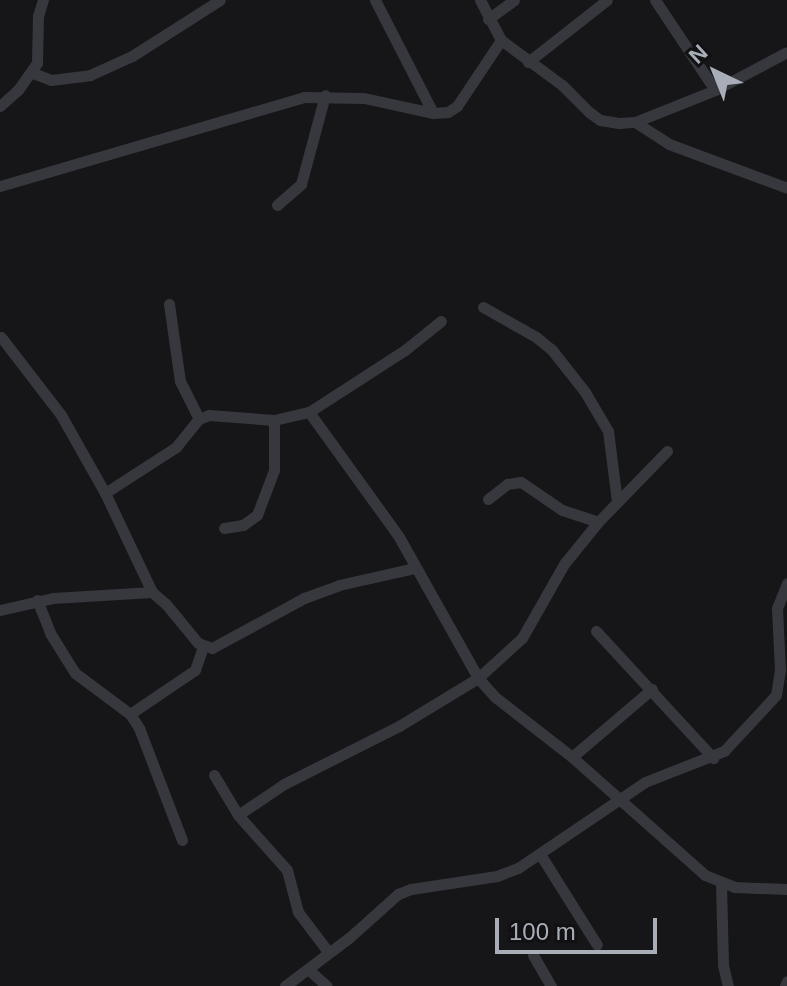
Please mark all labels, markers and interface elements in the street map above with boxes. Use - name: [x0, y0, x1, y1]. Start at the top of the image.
- north arrow: [675, 32, 755, 112]
- text: N: [684, 40, 713, 69]
- scale bar: [499, 902, 661, 952]
- text: 100 m: [509, 918, 576, 945]

